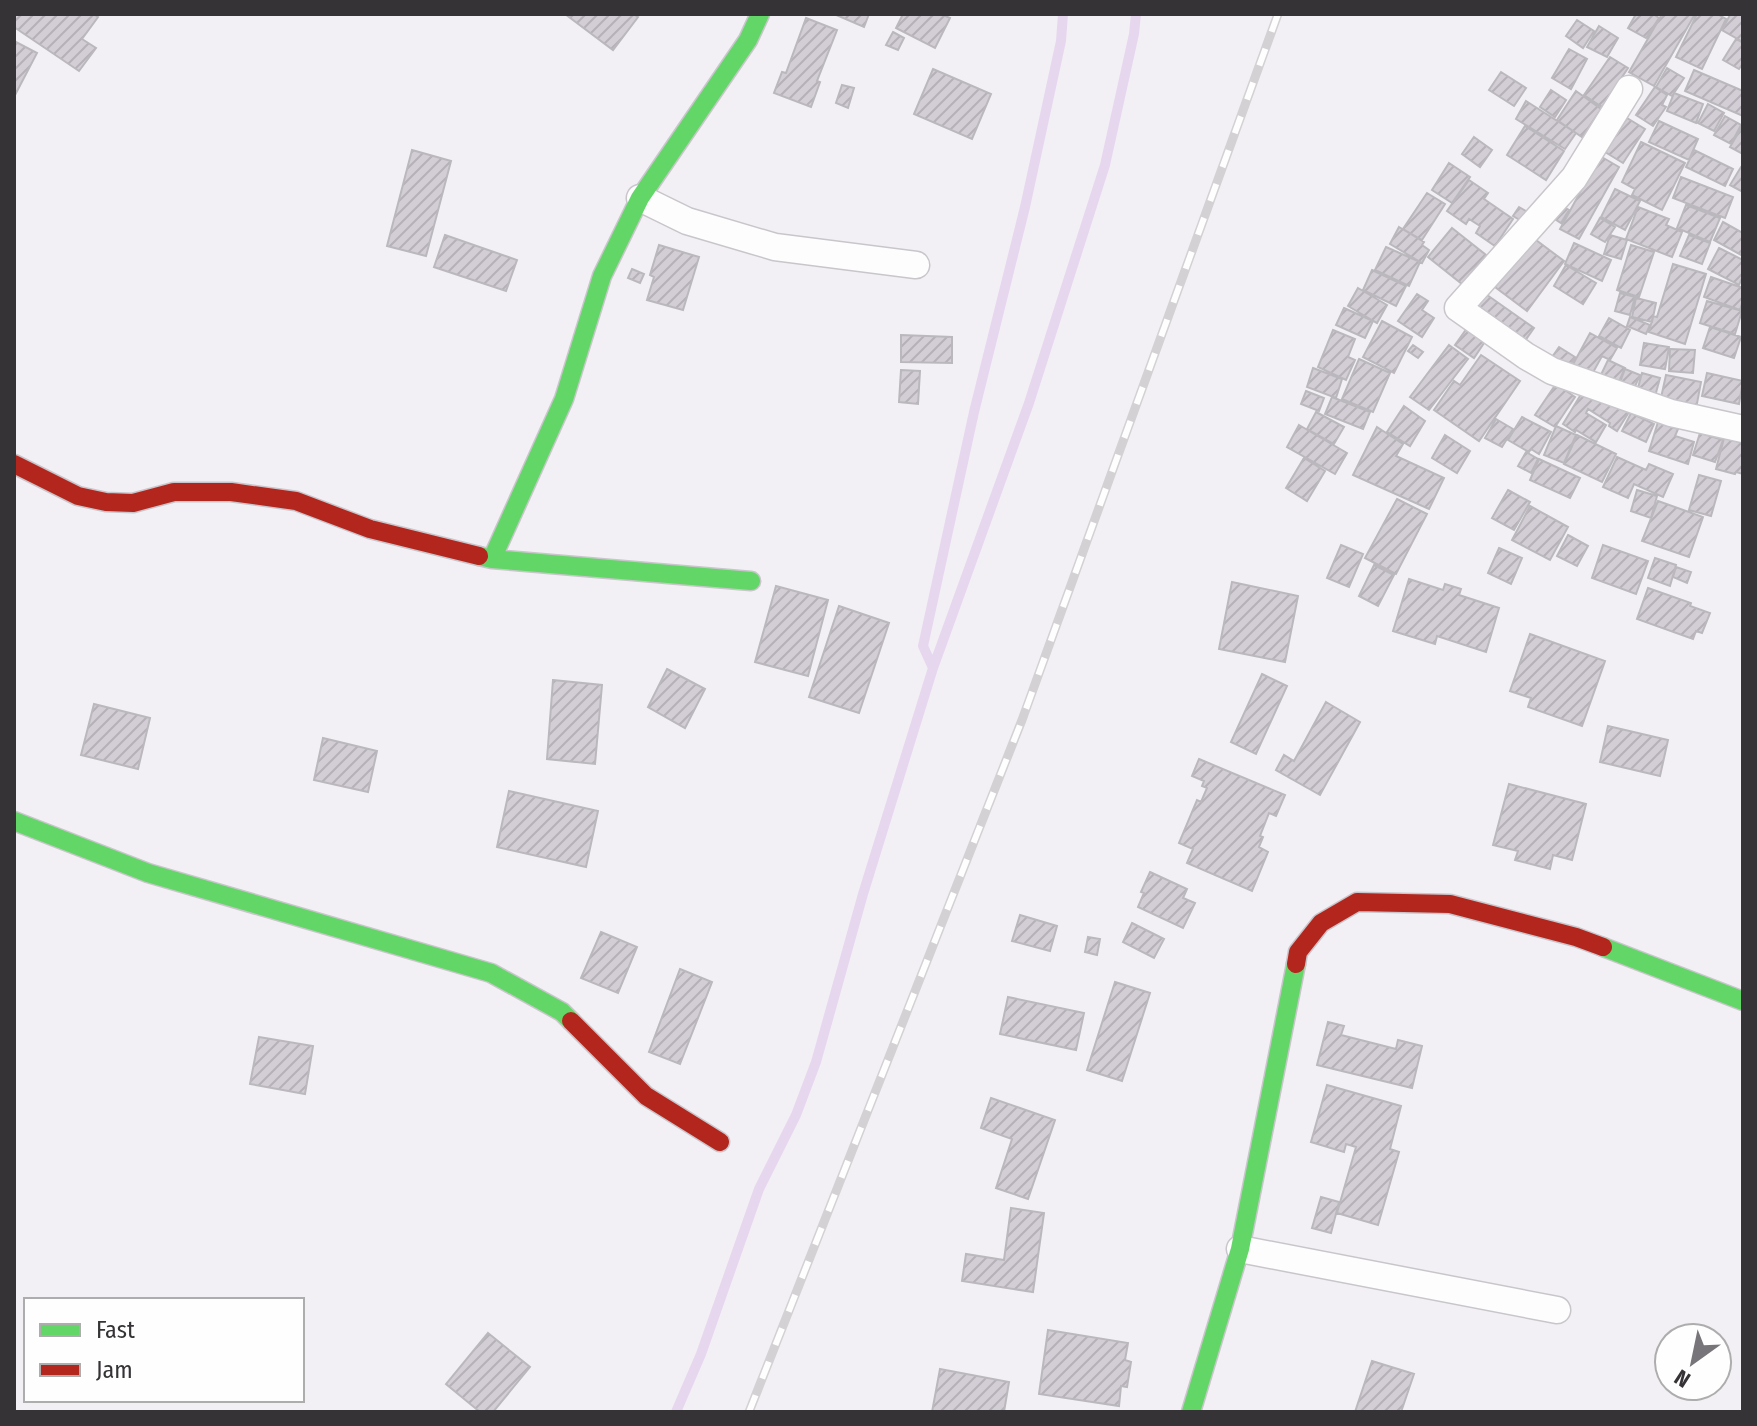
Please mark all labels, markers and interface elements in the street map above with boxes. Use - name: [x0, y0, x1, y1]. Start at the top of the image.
- legend: [24, 1298, 304, 1402]
- text: Fast: [96, 1316, 135, 1344]
- north arrow: [1653, 1322, 1733, 1402]
- text: Jam: [96, 1356, 133, 1384]
- text: N: [1669, 1363, 1695, 1393]

